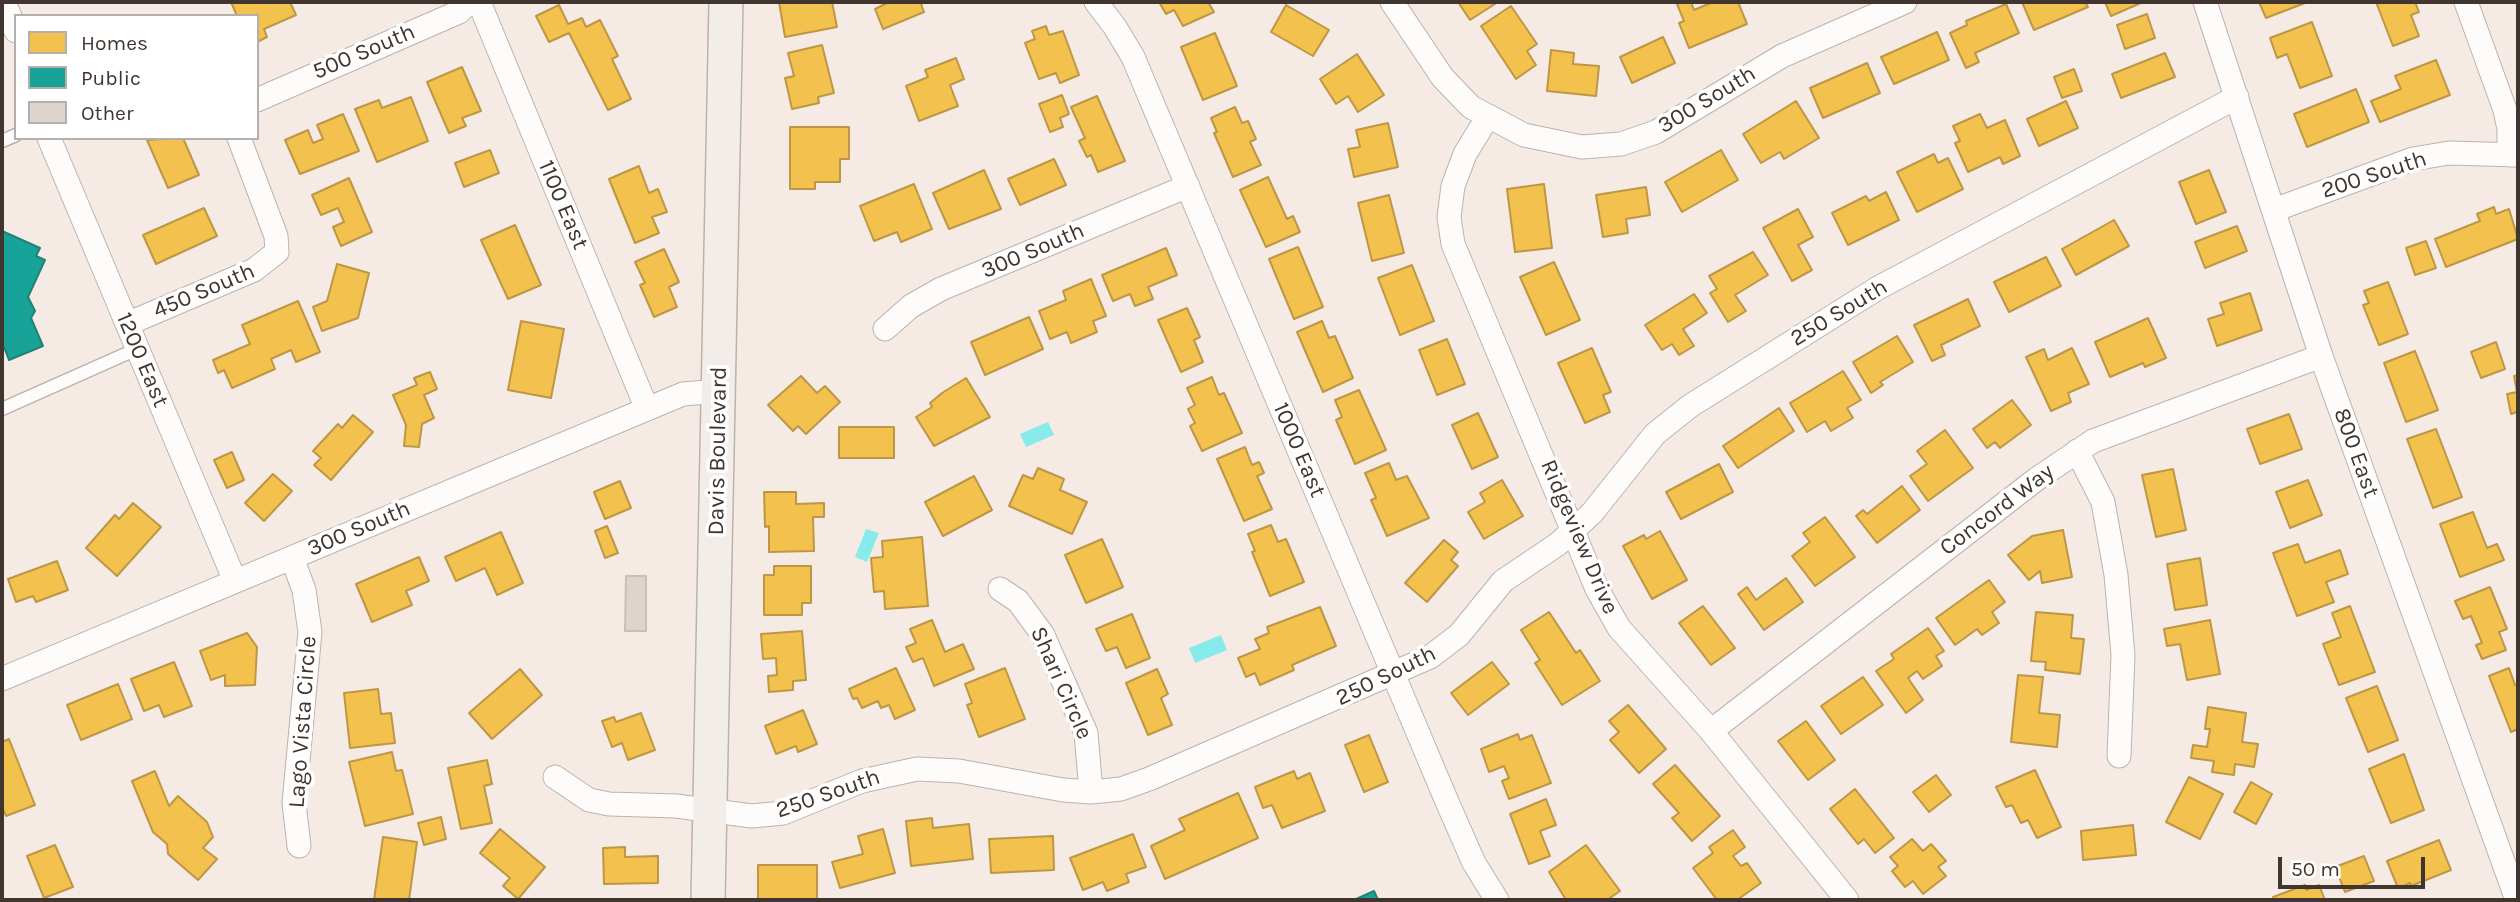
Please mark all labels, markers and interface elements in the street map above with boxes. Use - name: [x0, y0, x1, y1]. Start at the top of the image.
- legend: [14, 14, 259, 140]
- street label: 500 South: [309, 18, 419, 86]
- text: Homes: [81, 31, 148, 55]
- street label: 300 South: [1653, 60, 1761, 140]
- text: Public: [81, 66, 141, 90]
- text: Other: [81, 101, 134, 125]
- street label: 200 South: [2318, 145, 2430, 205]
- street label: 1100 East: [532, 156, 594, 254]
- street label: 300 South: [977, 217, 1089, 285]
- street label: 450 South: [149, 257, 259, 325]
- street label: 250 South: [1785, 273, 1893, 353]
- street label: 1200 East: [110, 309, 174, 411]
- street label: Davis Boulevard: [703, 366, 733, 536]
- street label: 1000 East: [1267, 398, 1331, 502]
- street label: 800 East: [2327, 404, 2385, 502]
- street label: Ridgeview Drive: [1534, 455, 1624, 619]
- street label: Concord Way: [1935, 458, 2059, 562]
- street label: 300 South: [303, 495, 415, 563]
- street label: Shari Circle: [1024, 622, 1098, 744]
- street label: Lago Vista Circle: [283, 635, 323, 809]
- street label: 250 South: [1331, 640, 1441, 712]
- street label: 250 South: [772, 763, 884, 825]
- scale bar: [2282, 842, 2429, 886]
- text: 50 m: [2291, 857, 2340, 881]

